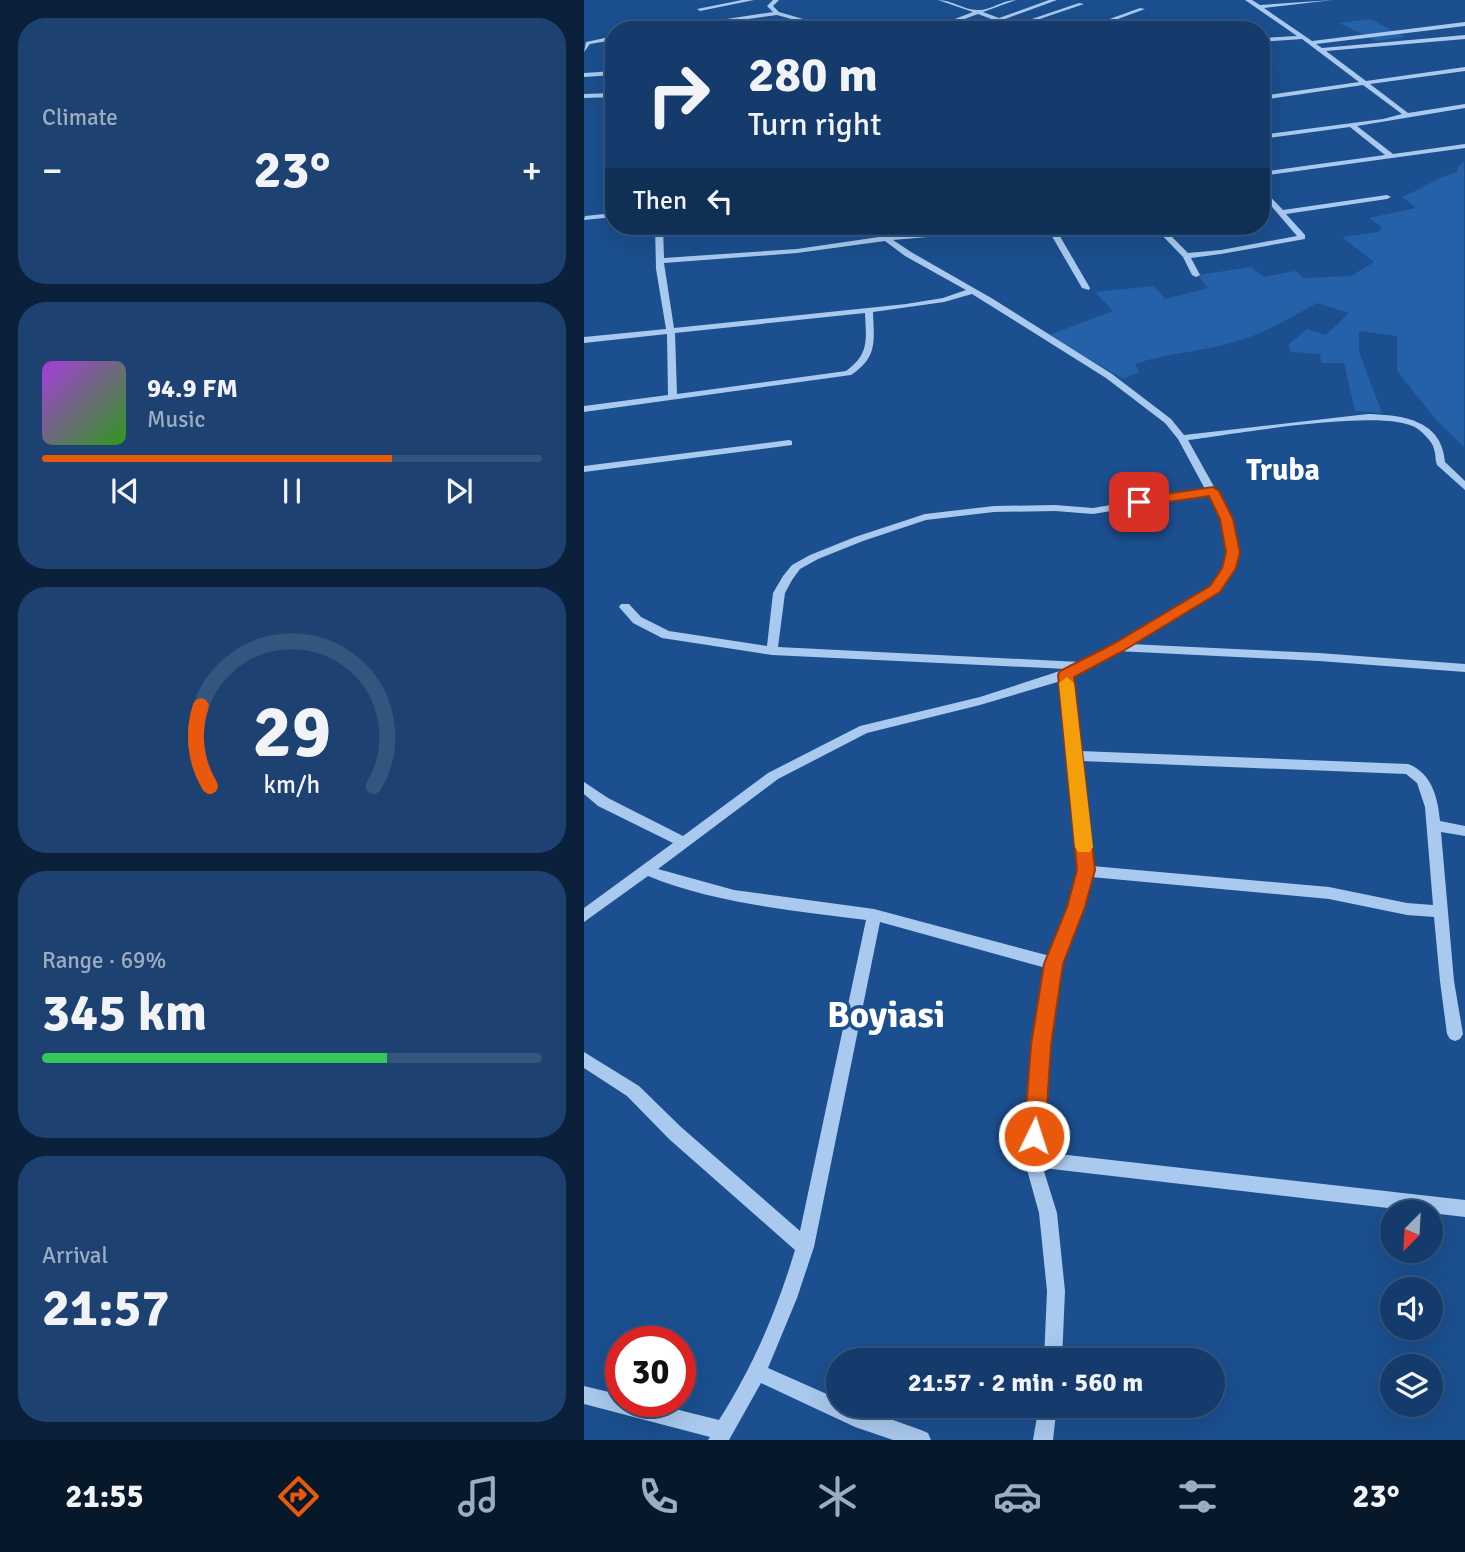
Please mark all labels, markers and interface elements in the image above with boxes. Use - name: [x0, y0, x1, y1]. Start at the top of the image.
- text: 280 m: [748, 45, 878, 105]
- icon: right: [633, 49, 724, 140]
- text: Climate: [42, 103, 118, 132]
- text: Turn right: [748, 105, 881, 144]
- text: 23°: [254, 138, 330, 202]
- text: −: [42, 147, 63, 194]
- text: +: [521, 147, 542, 194]
- icon: left: [701, 182, 739, 220]
- text: Then: [633, 185, 687, 217]
- text: 94.9 FM: [147, 373, 238, 405]
- text: Music: [147, 405, 205, 434]
- district label: Truba: [1246, 452, 1320, 489]
- icon: previous: [106, 472, 144, 510]
- icon: pause: [273, 472, 311, 510]
- icon: next: [440, 472, 478, 510]
- pin: [1109, 472, 1169, 532]
- icon: arrive: [1120, 483, 1158, 521]
- text: 29: [253, 688, 331, 777]
- text: km/h: [264, 769, 320, 800]
- text: Range · 69%: [42, 946, 166, 975]
- text: 345 km: [42, 981, 207, 1045]
- district label: Boyiasi: [827, 992, 945, 1038]
- position arrow: [997, 1099, 1071, 1173]
- north arrow: [1380, 1200, 1443, 1264]
- map controls: [1380, 1200, 1443, 1417]
- text: Arrival: [42, 1241, 108, 1270]
- text: 21:57: [42, 1276, 170, 1340]
- button: sound: [1380, 1277, 1443, 1340]
- speed limit sign: 30: [605, 1326, 696, 1417]
- button: layers: [1380, 1354, 1443, 1417]
- text: 21:57 · 2 min · 560 m: [908, 1367, 1143, 1399]
- icon: directions: [274, 1472, 323, 1521]
- icon: music: [454, 1472, 503, 1521]
- icon: phone: [634, 1472, 683, 1521]
- icon: climate: [813, 1472, 862, 1521]
- icon: car: [993, 1472, 1042, 1521]
- icon: filters: [1173, 1472, 1222, 1521]
- text: 21:55: [65, 1477, 144, 1516]
- text: 23°: [1352, 1477, 1400, 1516]

